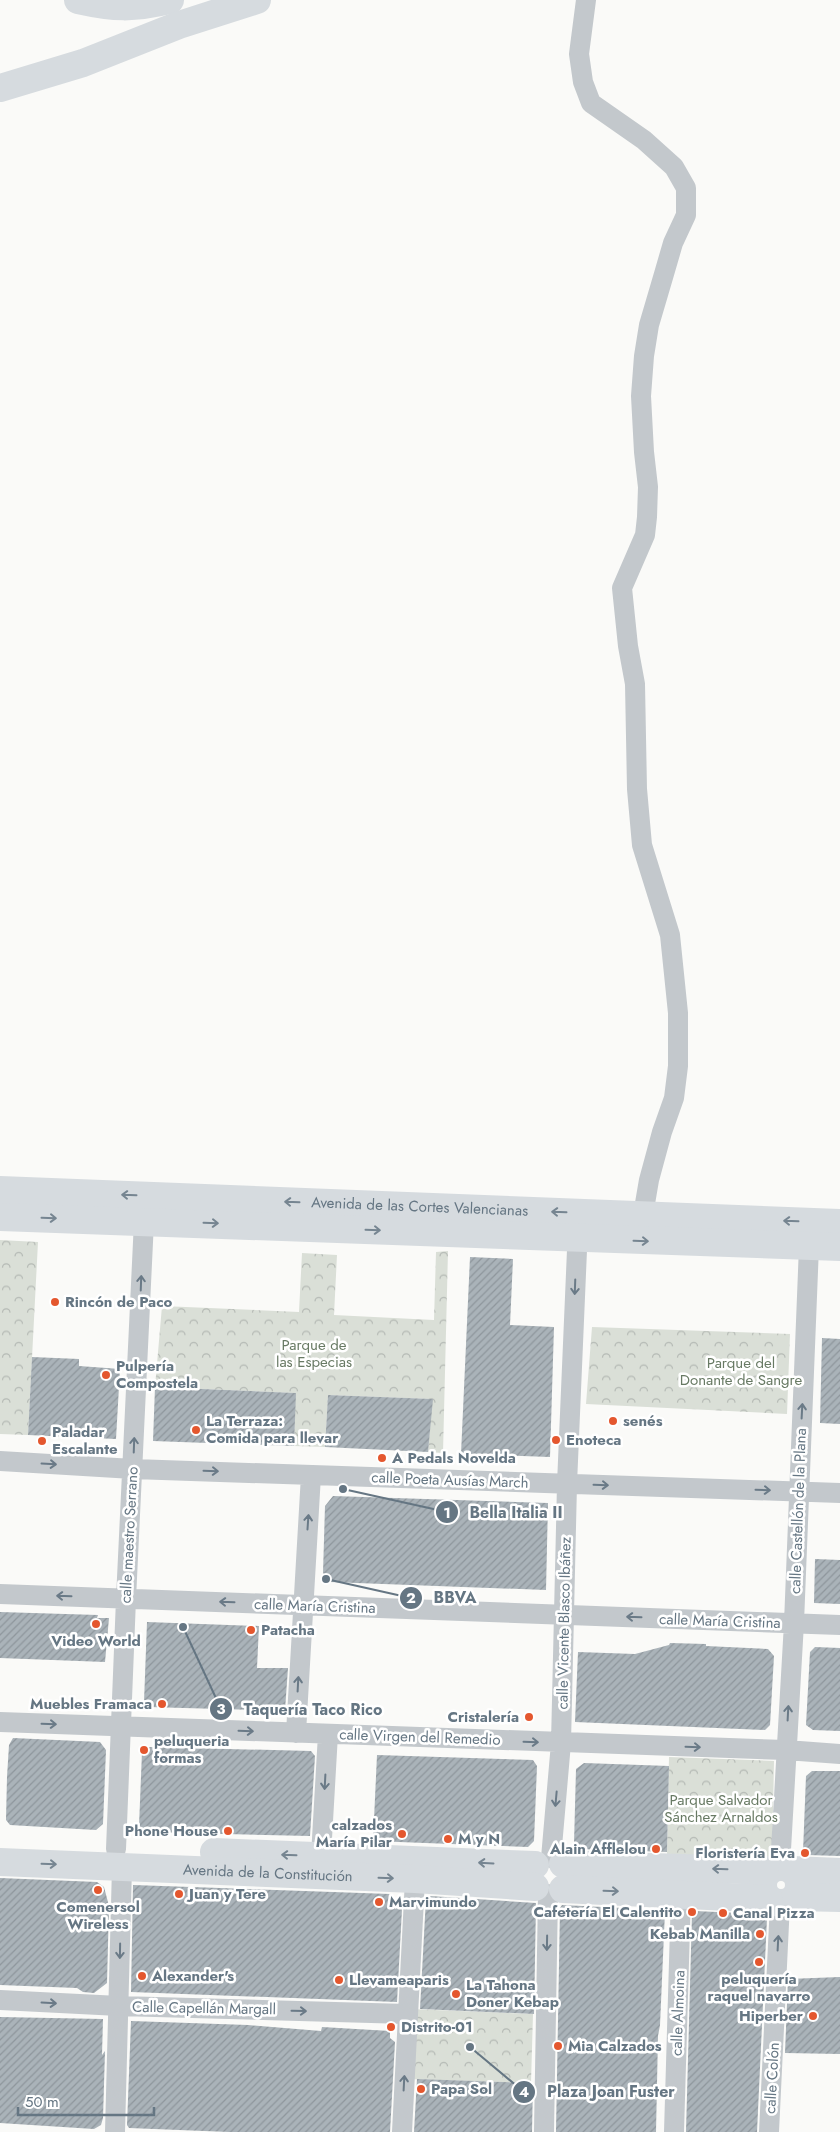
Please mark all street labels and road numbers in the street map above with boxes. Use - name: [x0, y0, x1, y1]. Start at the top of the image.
- street label: Avenida de las Cortes Valencianas: [311, 1191, 529, 1222]
- street label: calle Castellón de la Plana: [784, 1428, 812, 1594]
- street label: calle maestro Serrano: [114, 1466, 144, 1604]
- street label: calle Poeta Ausías March: [371, 1466, 529, 1494]
- street label: calle Vicente Blasco Ibáñez: [551, 1536, 577, 1709]
- street label: calle María Cristina: [254, 1593, 376, 1619]
- street label: calle María Cristina: [659, 1608, 781, 1634]
- street label: calle Virgen del Remedio: [339, 1723, 501, 1751]
- street label: Avenida de la Constitución: [182, 1858, 353, 1887]
- street label: calle Almoina: [666, 1970, 690, 2056]
- street label: Calle Capellán Margall: [132, 1996, 276, 2020]
- street label: calle Colón: [759, 2042, 785, 2114]

